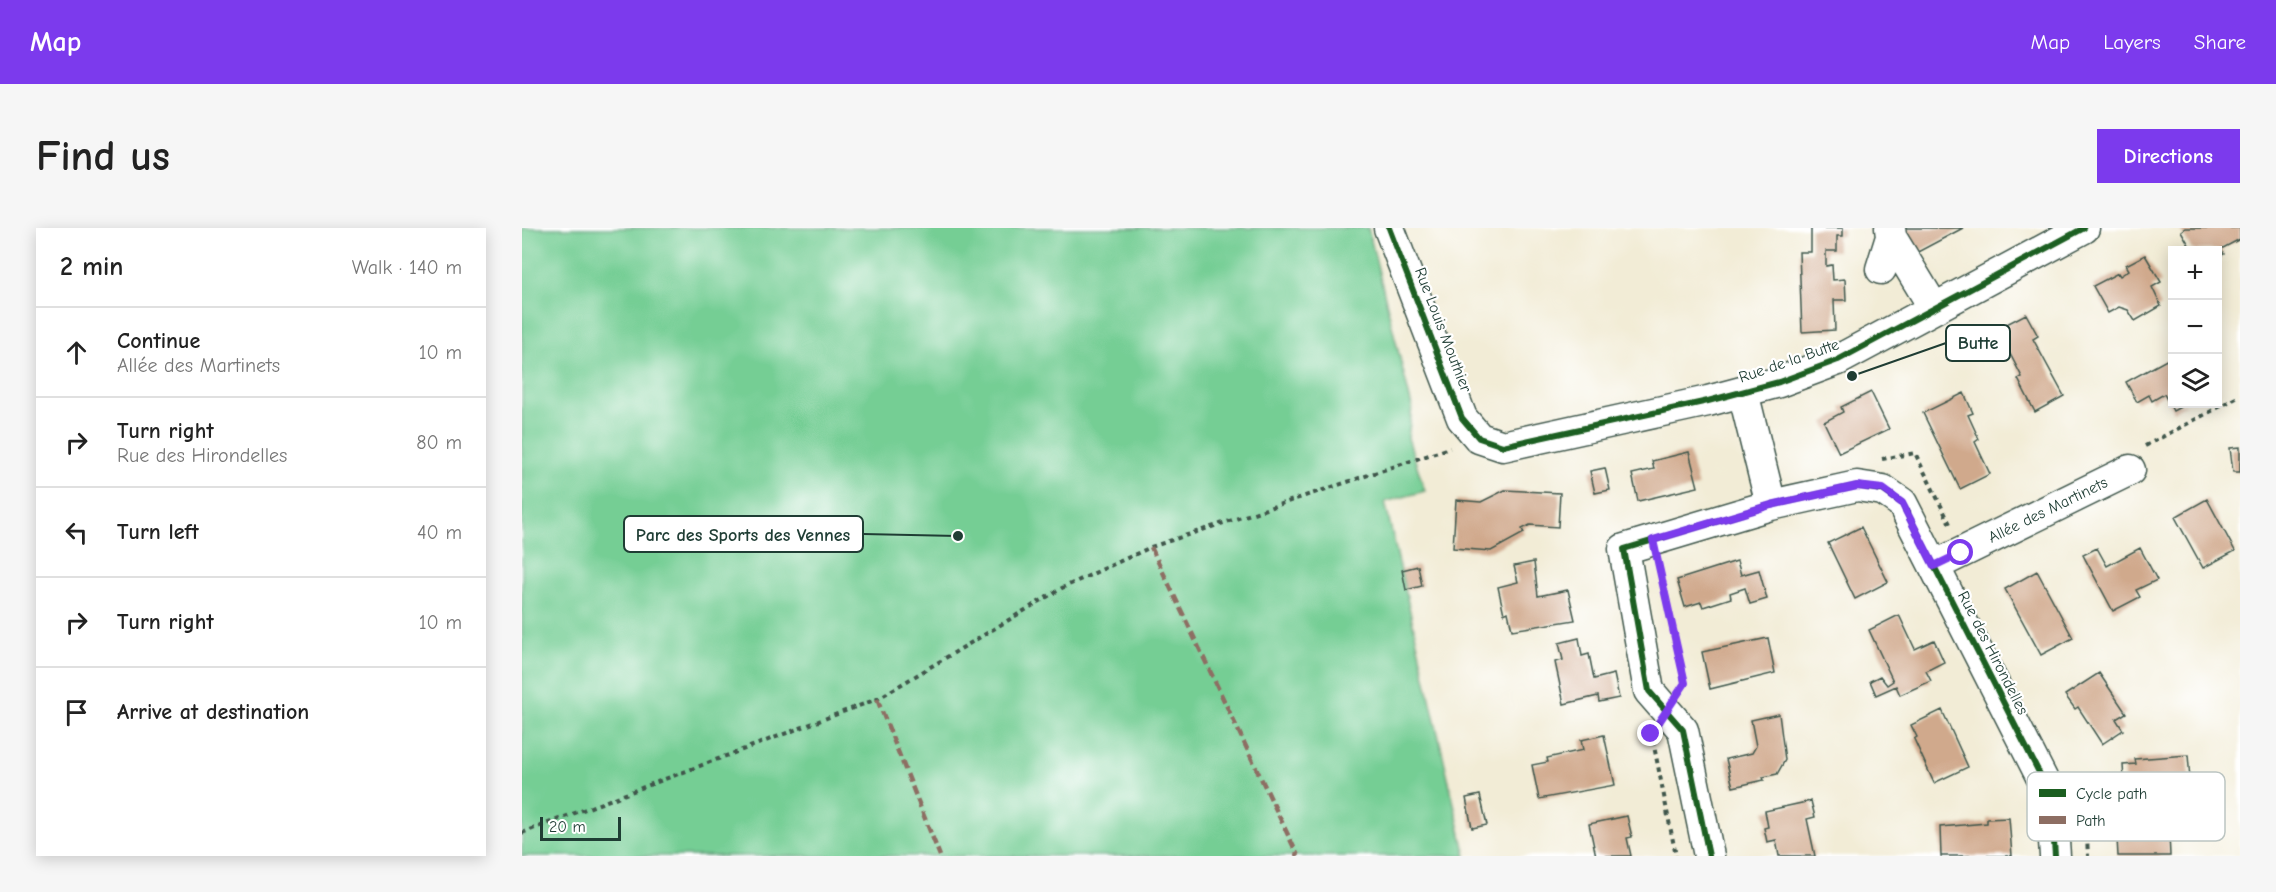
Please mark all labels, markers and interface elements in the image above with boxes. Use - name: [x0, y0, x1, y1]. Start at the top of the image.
- text: Map: [30, 26, 81, 58]
- text: Map: [2031, 30, 2070, 54]
- text: Layers: [2103, 30, 2161, 54]
- text: Share: [2194, 30, 2246, 54]
- button: Directions: [2097, 129, 2240, 183]
- text: Find us: [36, 132, 170, 181]
- map controls: [2168, 246, 2222, 408]
- button: +: [2168, 246, 2222, 300]
- text: 2 min: [60, 252, 123, 282]
- text: Walk · 140 m: [352, 256, 462, 279]
- street label: Rue Louis Mouthier: [1411, 265, 1475, 396]
- button: −: [2168, 300, 2222, 354]
- callout: Butte: [1946, 325, 2010, 361]
- text: Continue: [117, 328, 200, 354]
- text: Butte: [1958, 333, 1998, 354]
- street label: Rue de la Butte: [1737, 335, 1841, 387]
- icon: ahead: [60, 336, 93, 369]
- text: 10 m: [419, 341, 462, 364]
- text: Allée des Martinets: [117, 354, 280, 377]
- button: layers: [2168, 354, 2222, 408]
- text: Turn right: [117, 418, 214, 444]
- icon: right: [60, 426, 93, 459]
- text: 80 m: [416, 431, 462, 454]
- text: Rue des Hirondelles: [117, 444, 287, 467]
- street label: Allée des Martinets: [1985, 473, 2111, 547]
- icon: left: [60, 516, 93, 549]
- callout: Parc des Sports des Vennes: [624, 516, 863, 552]
- text: Turn left: [117, 519, 199, 545]
- text: 40 m: [417, 521, 462, 544]
- text: Parc des Sports des Vennes: [636, 525, 851, 546]
- route start: [1947, 539, 1973, 565]
- street label: Rue des Hirondelles: [1954, 588, 2032, 718]
- icon: right: [60, 606, 93, 639]
- text: Turn right: [117, 609, 214, 635]
- text: 10 m: [419, 611, 462, 634]
- icon: arrive: [60, 696, 93, 729]
- text: Arrive at destination: [117, 699, 309, 725]
- route end: [1637, 720, 1663, 746]
- legend: [2027, 772, 2225, 841]
- text: Cycle path: [2076, 785, 2147, 803]
- text: Path: [2076, 812, 2106, 830]
- scale bar: [540, 814, 621, 842]
- text: 20 m: [549, 818, 586, 836]

